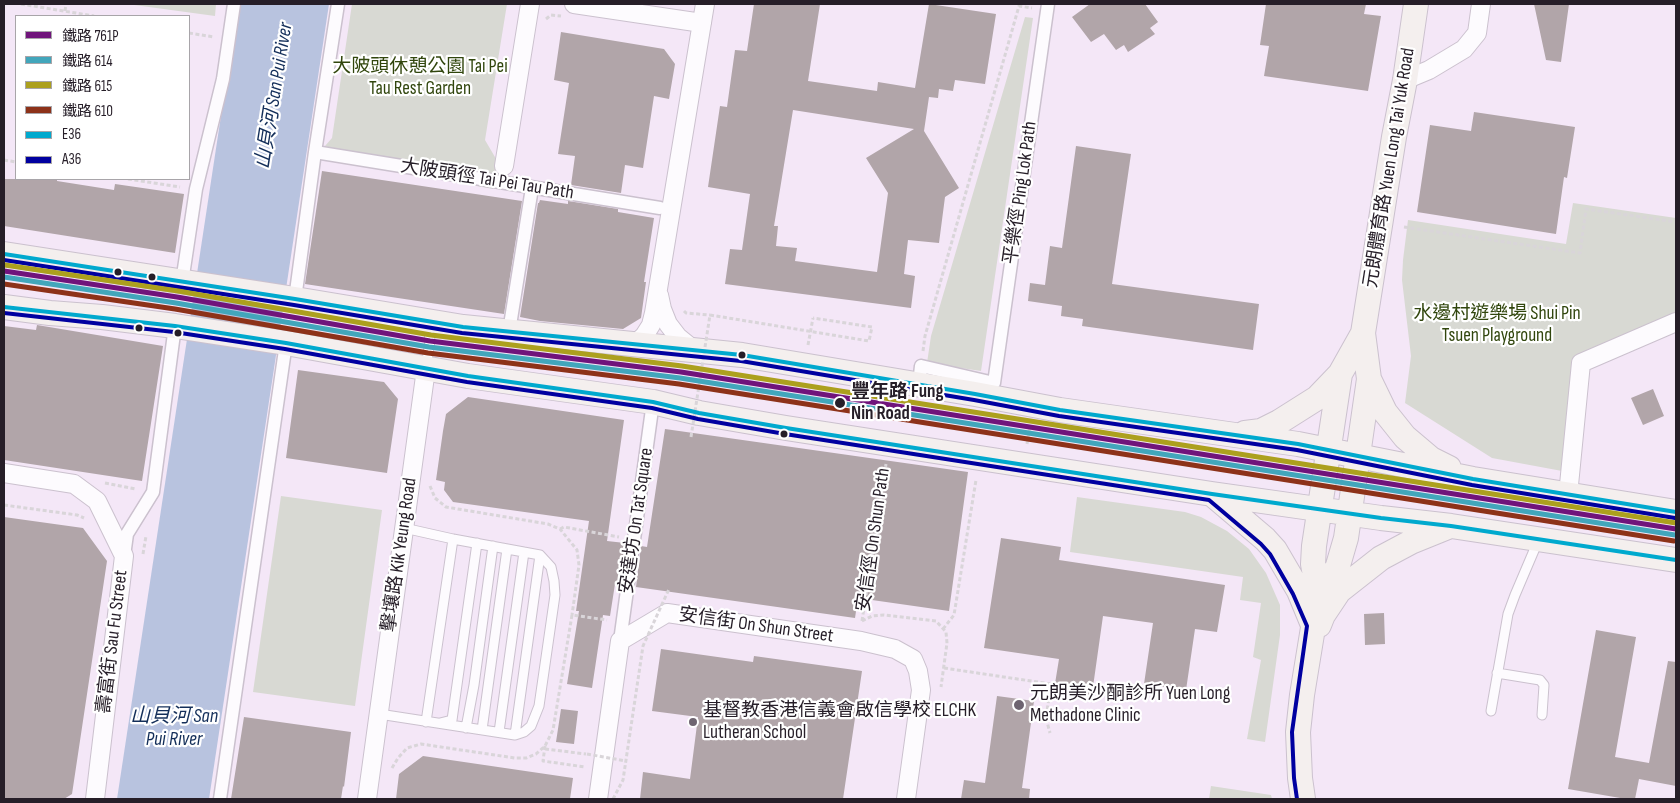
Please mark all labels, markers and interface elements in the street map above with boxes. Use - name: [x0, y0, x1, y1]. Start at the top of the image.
- legend: [15, 15, 190, 180]
- water label: 山貝河 San Pui River: [252, 21, 298, 171]
- text: 鐵路 761P: [62, 27, 119, 46]
- street label: 元朗體育路 Yuen Long Tai Yuk Road: [1360, 46, 1420, 290]
- text: 鐵路 614: [62, 52, 112, 71]
- park label: 大陂頭休憩公園 Tai Pei Tau Rest Garden: [332, 56, 508, 100]
- text: 鐵路 615: [62, 77, 112, 96]
- text: 鐵路 610: [62, 102, 113, 121]
- street label: 平樂徑 Ping Lok Path: [1000, 120, 1042, 266]
- text: E36: [62, 125, 81, 144]
- text: A36: [62, 150, 81, 169]
- street label: 大陂頭徑 Tai Pei Tau Path: [399, 155, 575, 205]
- unlabelled marker: [113, 267, 123, 277]
- unlabelled marker: [147, 272, 157, 282]
- park label: 水邊村遊樂場 Shui Pin Tsuen Playground: [1413, 303, 1581, 347]
- unlabelled marker: [134, 323, 144, 333]
- unlabelled marker: [173, 328, 183, 338]
- unlabelled marker: [737, 350, 747, 360]
- place label: 豐年路 Fung Nin Road: [851, 381, 943, 425]
- marker: 豐年路 Fung Nin Road: [833, 396, 847, 410]
- unlabelled marker: [779, 429, 789, 439]
- street label: 安達坊 On Tat Square: [615, 447, 659, 595]
- street label: 安信徑 On Shun Path: [853, 467, 895, 613]
- street label: 擊壤路 Kik Yeung Road: [378, 476, 422, 634]
- street label: 壽富街 Sau Fu Street: [93, 569, 133, 715]
- street label: 安信街 On Shun Street: [677, 604, 835, 648]
- place label: 元朗美沙酮診所 Yuen Long Methadone Clinic: [1030, 683, 1230, 727]
- marker: 元朗美沙酮診所 Yuen Long Methadone Clinic: [1012, 698, 1026, 712]
- place label: 基督教香港信義會啟信學校 ELCHK Lutheran School: [703, 700, 976, 744]
- water label: 山貝河 San Pui River: [130, 705, 218, 752]
- marker: 基督教香港信義會啟信學校 ELCHK Lutheran School: [687, 716, 699, 728]

